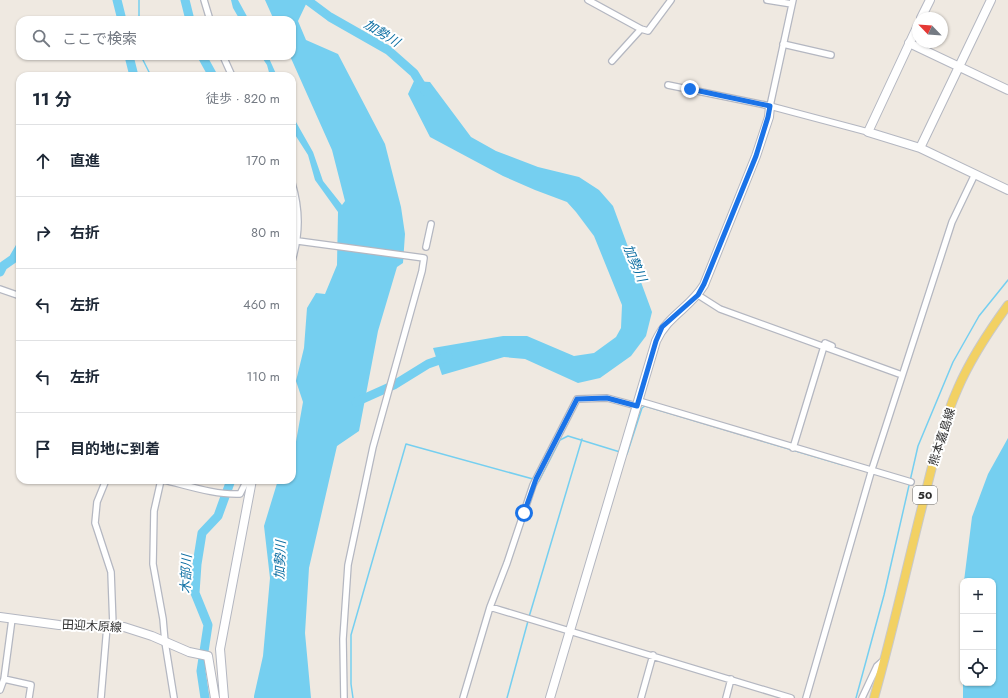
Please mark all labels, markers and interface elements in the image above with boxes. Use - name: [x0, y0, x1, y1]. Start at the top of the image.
- north arrow: [912, 12, 948, 48]
- water label: 加勢川: [360, 15, 405, 52]
- search box: [16, 16, 296, 60]
- icon: search: [30, 27, 52, 49]
- text: ここで検索: [62, 28, 137, 50]
- route end: [681, 80, 699, 98]
- text: 11 分: [32, 87, 71, 111]
- text: 徒歩 · 820 m: [206, 89, 280, 108]
- icon: ahead: [32, 150, 54, 172]
- text: 直進: [70, 150, 100, 172]
- text: 170 m: [245, 151, 280, 170]
- icon: right: [32, 222, 54, 244]
- text: 右折: [70, 222, 100, 244]
- text: 80 m: [251, 223, 280, 242]
- water label: 加勢川: [619, 241, 652, 286]
- icon: left: [32, 294, 54, 316]
- text: 左折: [70, 294, 100, 316]
- text: 460 m: [243, 295, 280, 314]
- icon: left: [32, 366, 54, 388]
- text: 左折: [70, 366, 100, 388]
- text: 110 m: [246, 367, 280, 386]
- street label: 熊本嘉島線: [924, 406, 960, 468]
- icon: arrive: [32, 438, 54, 460]
- text: 目的地に到着: [70, 438, 160, 460]
- road number: 50: [913, 486, 937, 504]
- route start: [515, 504, 533, 522]
- water label: 加勢川: [270, 538, 290, 580]
- water label: 木部川: [176, 552, 196, 594]
- map controls: [960, 578, 996, 686]
- button: +: [960, 578, 996, 614]
- button: −: [960, 614, 996, 650]
- street label: 田迎木原線: [62, 615, 122, 637]
- button: locate: [960, 650, 996, 686]

